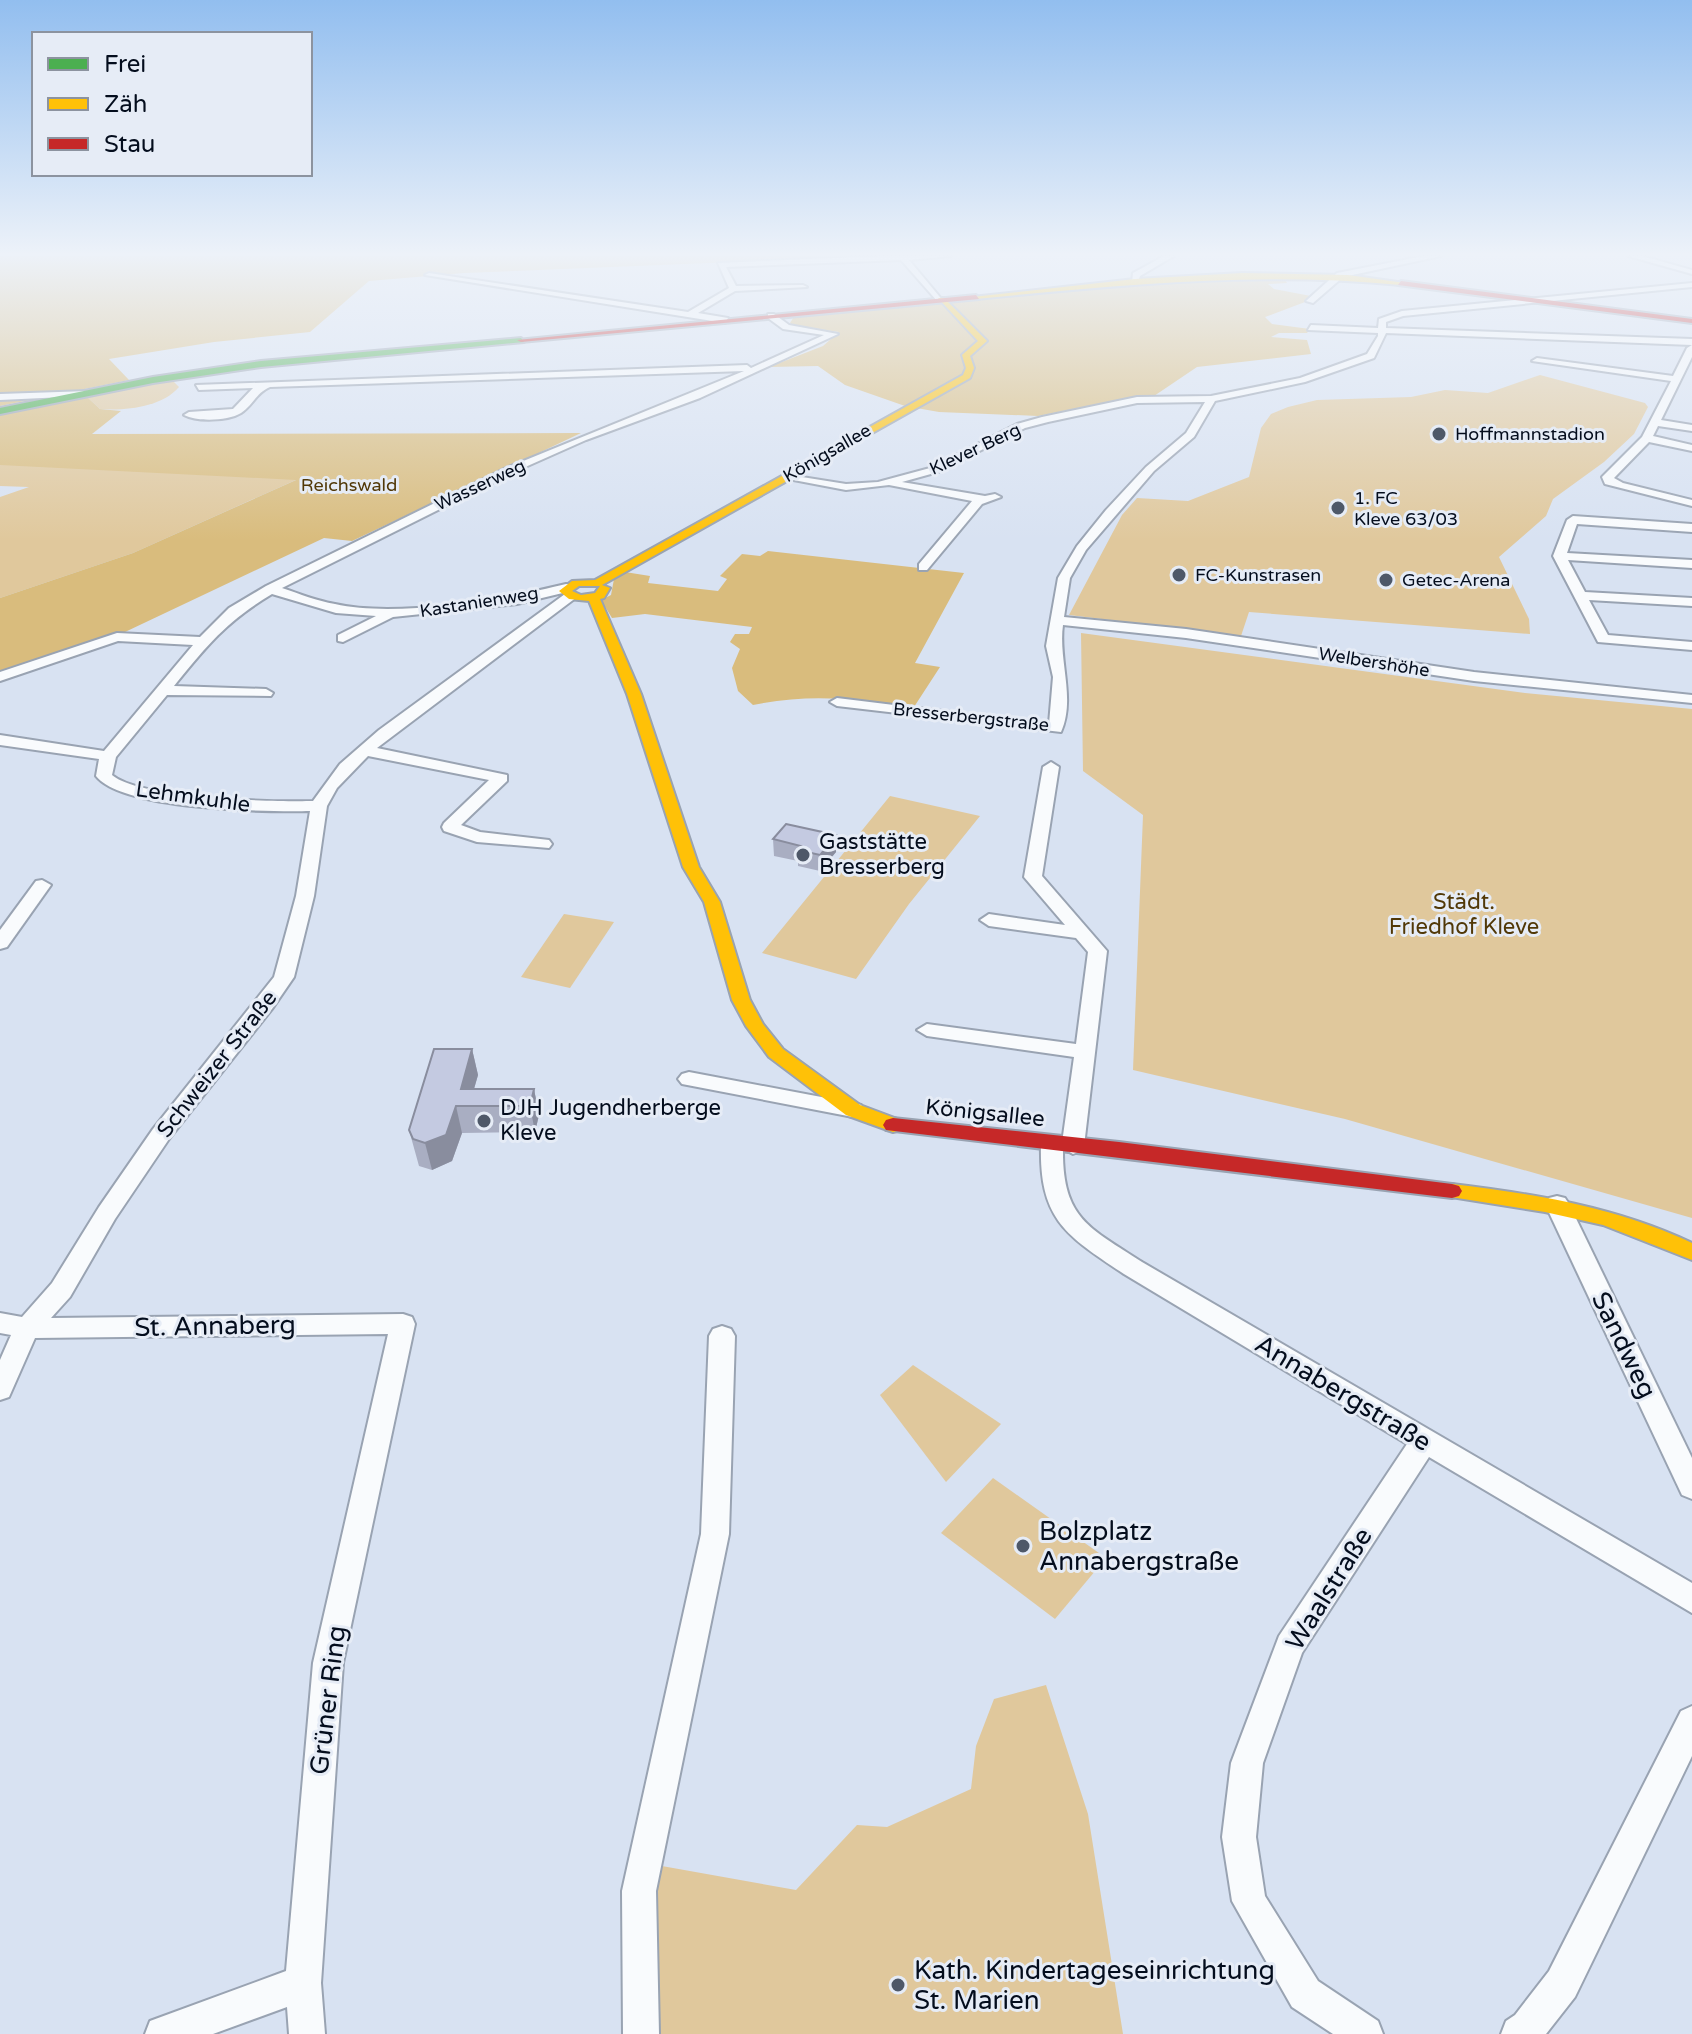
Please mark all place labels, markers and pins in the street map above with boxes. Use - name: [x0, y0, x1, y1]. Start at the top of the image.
- place label: Hoffmannstadion: [1455, 423, 1605, 445]
- marker: Hoffmannstadion: [1430, 425, 1448, 443]
- place label: 1. FC Kleve 63/03: [1354, 487, 1458, 530]
- marker: 1. FC Kleve 63/03: [1329, 499, 1347, 517]
- place label: FC-Kunstrasen: [1195, 564, 1321, 586]
- marker: FC-Kunstrasen: [1170, 566, 1188, 584]
- place label: Getec-Arena: [1402, 569, 1510, 591]
- marker: Getec-Arena: [1377, 571, 1395, 589]
- place label: Gaststätte Bresserberg: [819, 829, 945, 880]
- marker: Gaststätte Bresserberg: [794, 846, 812, 864]
- place label: DJH Jugendherberge Kleve: [500, 1095, 721, 1146]
- marker: DJH Jugendherberge Kleve: [475, 1112, 493, 1130]
- place label: Bolzplatz Annabergstraße: [1039, 1516, 1239, 1577]
- marker: Bolzplatz Annabergstraße: [1014, 1537, 1032, 1555]
- place label: Kath. Kindertageseinrichtung St. Marien: [914, 1955, 1275, 2016]
- marker: Kath. Kindertageseinrichtung St. Marien: [889, 1976, 907, 1994]

